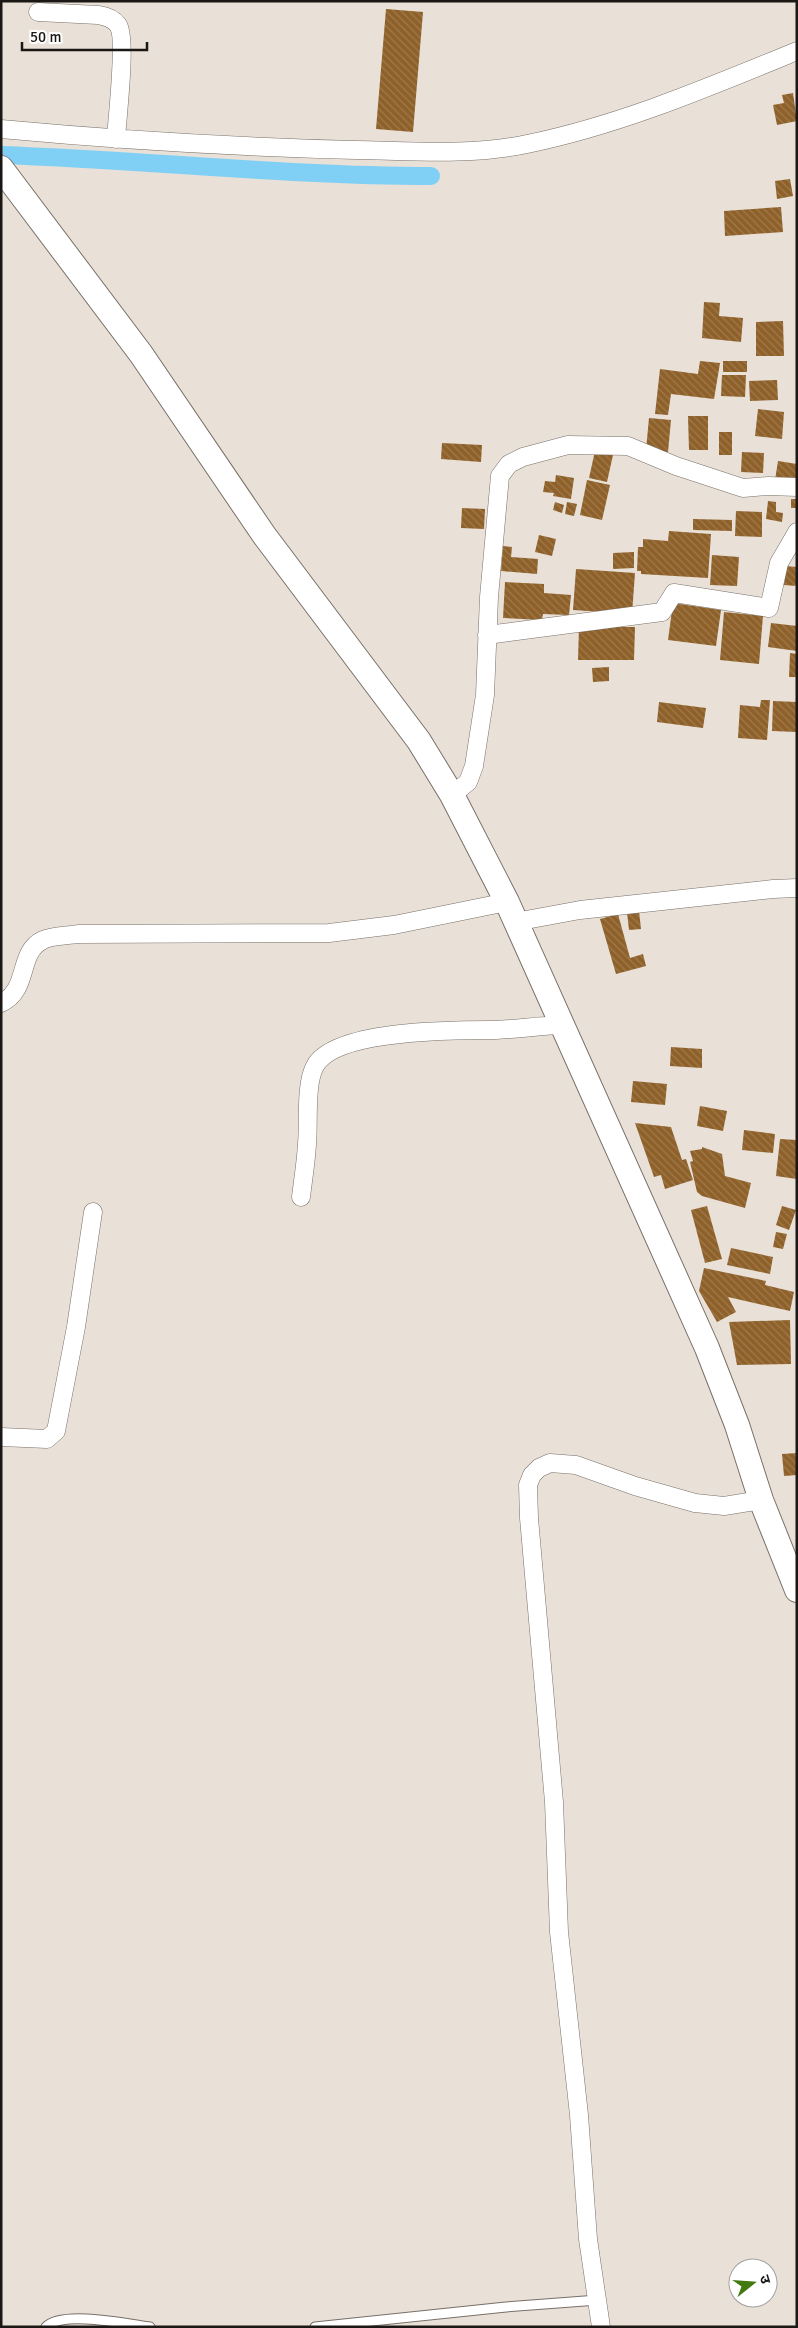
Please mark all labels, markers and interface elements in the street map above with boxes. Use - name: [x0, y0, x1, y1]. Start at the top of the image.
- scale bar: [22, 20, 148, 52]
- text: 50 m: [30, 28, 61, 46]
- north arrow: [728, 2258, 778, 2308]
- text: उ: [756, 2273, 775, 2287]

